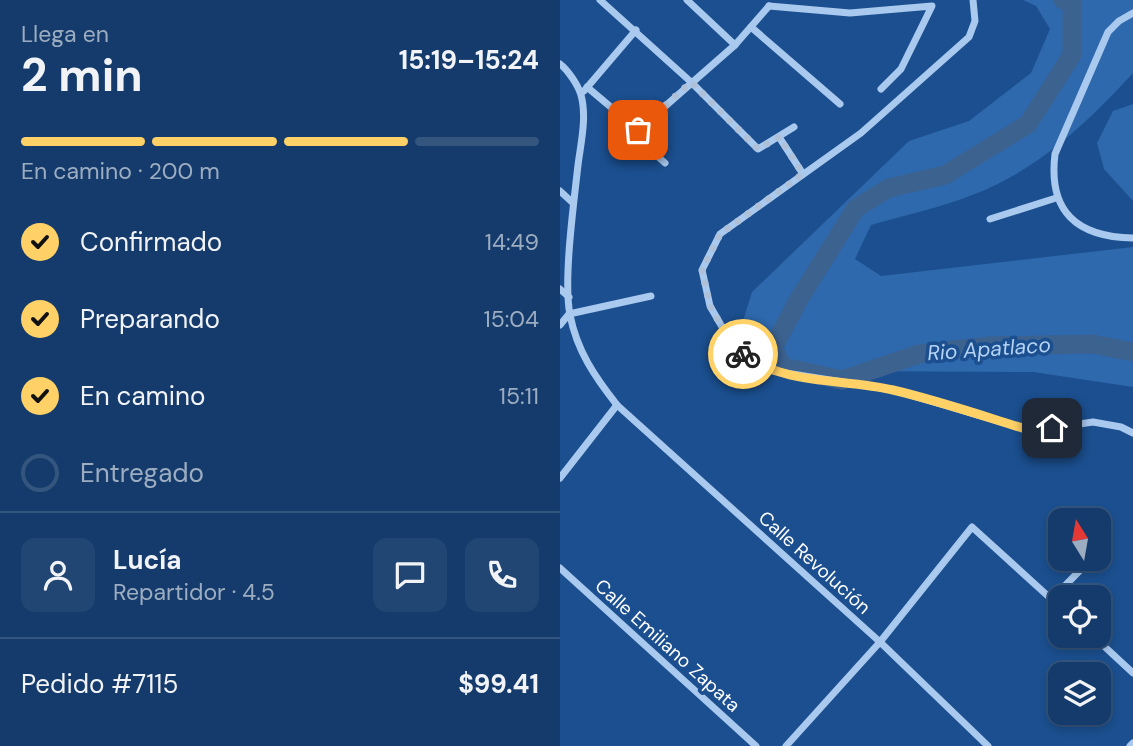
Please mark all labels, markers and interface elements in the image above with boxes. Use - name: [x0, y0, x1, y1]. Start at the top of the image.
- text: Llega en: [21, 19, 109, 49]
- text: 15:19–15:24: [399, 43, 539, 77]
- text: 2 min: [21, 45, 143, 105]
- pin: [608, 100, 668, 160]
- icon: bag: [619, 111, 657, 149]
- text: En camino · 200 m: [21, 156, 220, 186]
- icon: check: [21, 223, 59, 261]
- text: Confirmado: [80, 225, 222, 259]
- text: 14:49: [485, 227, 539, 257]
- icon: check: [21, 300, 59, 338]
- text: Preparando: [80, 302, 220, 336]
- text: 15:04: [483, 304, 539, 334]
- courier: [708, 319, 778, 389]
- water label: Rio Apatlaco: [926, 331, 1052, 367]
- icon: bike: [724, 335, 762, 373]
- icon: check: [21, 377, 59, 415]
- text: En camino: [80, 379, 205, 413]
- text: 15:11: [499, 381, 539, 411]
- pin: [1022, 398, 1082, 458]
- icon: home: [1033, 409, 1071, 447]
- text: Entregado: [80, 456, 204, 490]
- street label: Calle Revolución: [753, 505, 876, 619]
- north arrow: [1048, 508, 1111, 570]
- map controls: [1048, 508, 1111, 725]
- button: person: [21, 538, 95, 612]
- button: chat: [373, 538, 447, 612]
- button: phone: [465, 538, 539, 612]
- text: Lucía: [113, 543, 181, 577]
- street label: Calle Emiliano Zapata: [590, 573, 746, 717]
- text: Repartidor · 4.5: [113, 577, 275, 607]
- button: locate: [1048, 585, 1111, 648]
- button: layers: [1048, 662, 1111, 725]
- text: Pedido #7115: [21, 667, 178, 701]
- text: $99.41: [458, 667, 539, 701]

